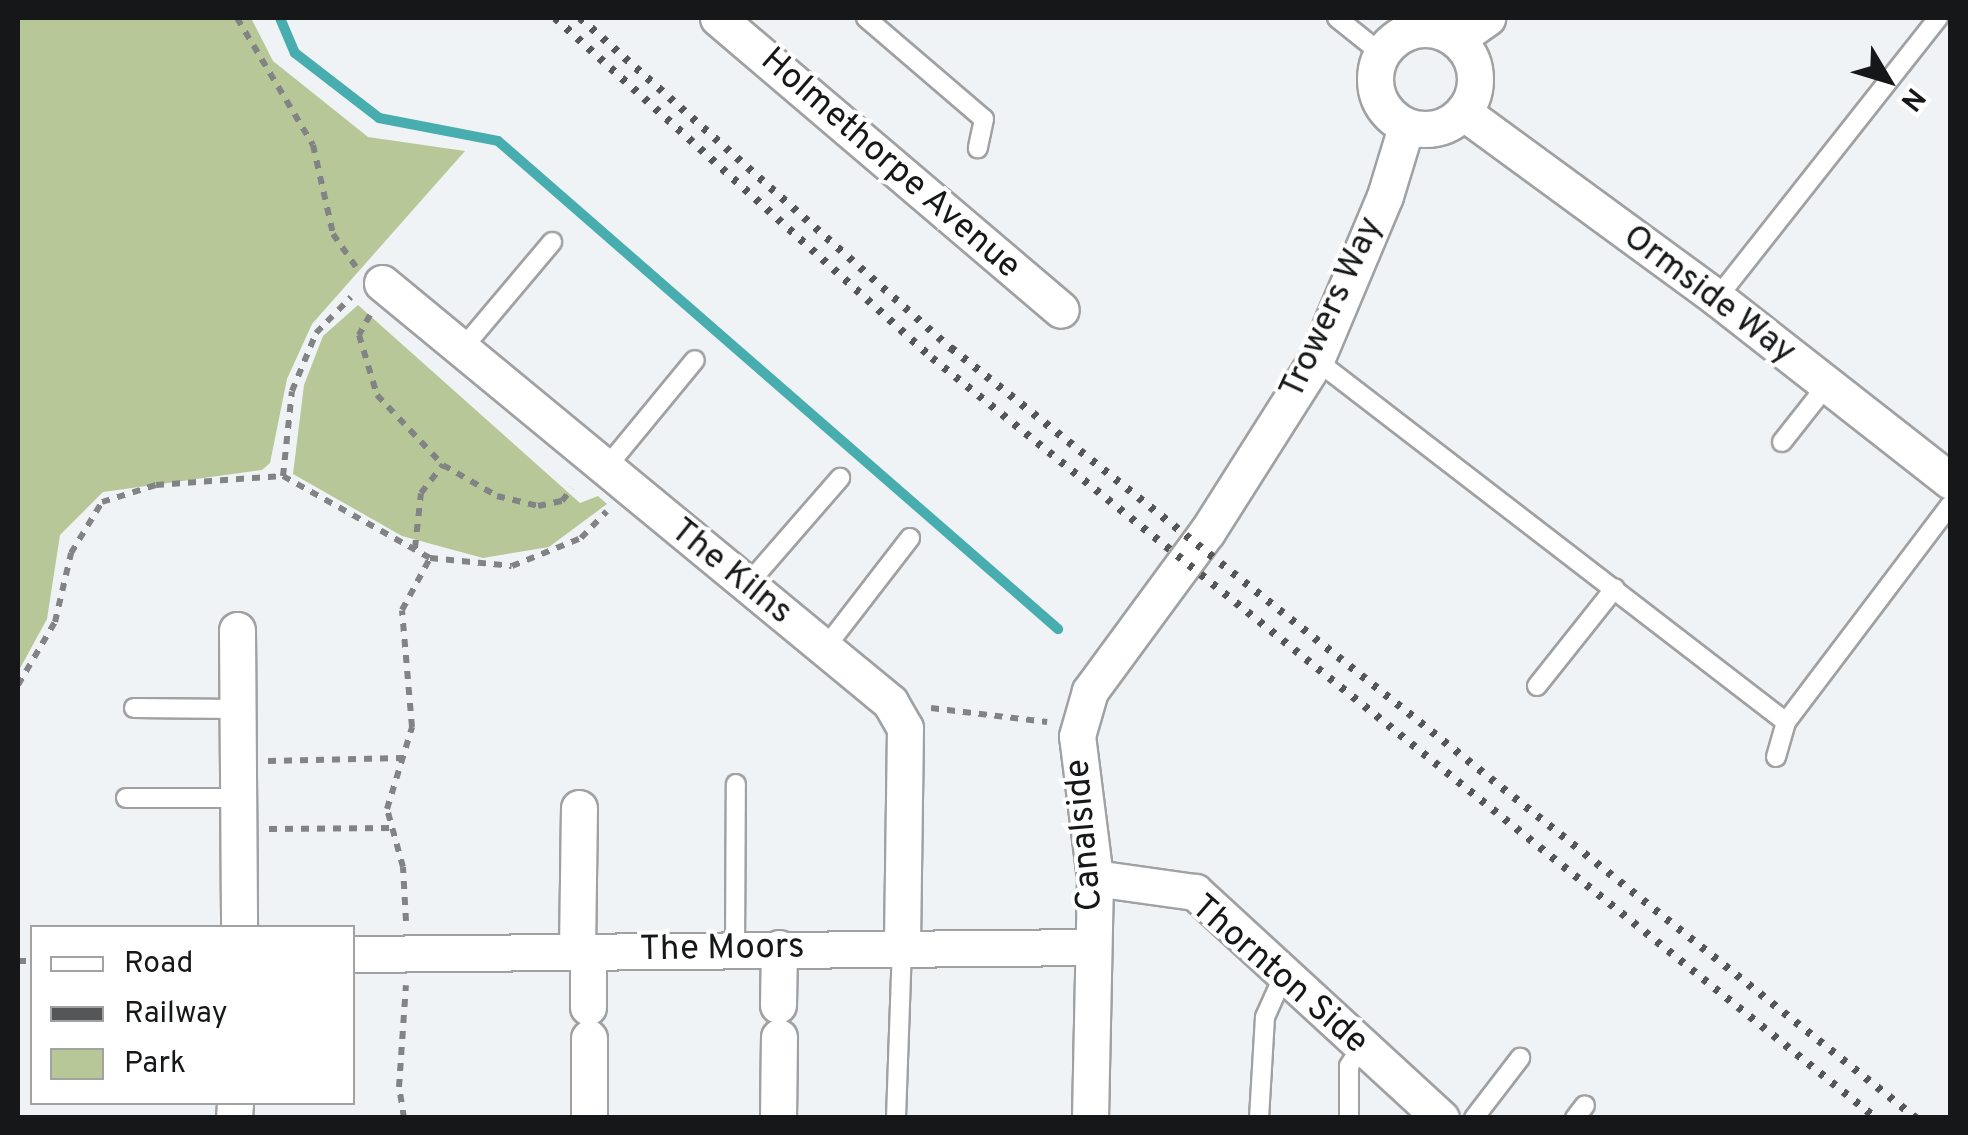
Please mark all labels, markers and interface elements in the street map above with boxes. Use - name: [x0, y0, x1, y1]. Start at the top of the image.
- north arrow: [1838, 30, 1938, 130]
- street label: Holmethorpe Avenue: [751, 39, 1029, 289]
- text: N: [1891, 79, 1932, 117]
- street label: Trowers Way: [1271, 210, 1393, 406]
- street label: Ormside Way: [1614, 216, 1804, 374]
- street label: The Kilns: [661, 510, 801, 634]
- street label: Canalside: [1057, 757, 1113, 913]
- street label: Thornton Side: [1182, 887, 1376, 1063]
- legend: [30, 925, 355, 1105]
- street label: The Moors: [639, 927, 805, 971]
- text: Road: [124, 946, 193, 983]
- text: Railway: [124, 996, 228, 1033]
- text: Park: [124, 1046, 186, 1083]

